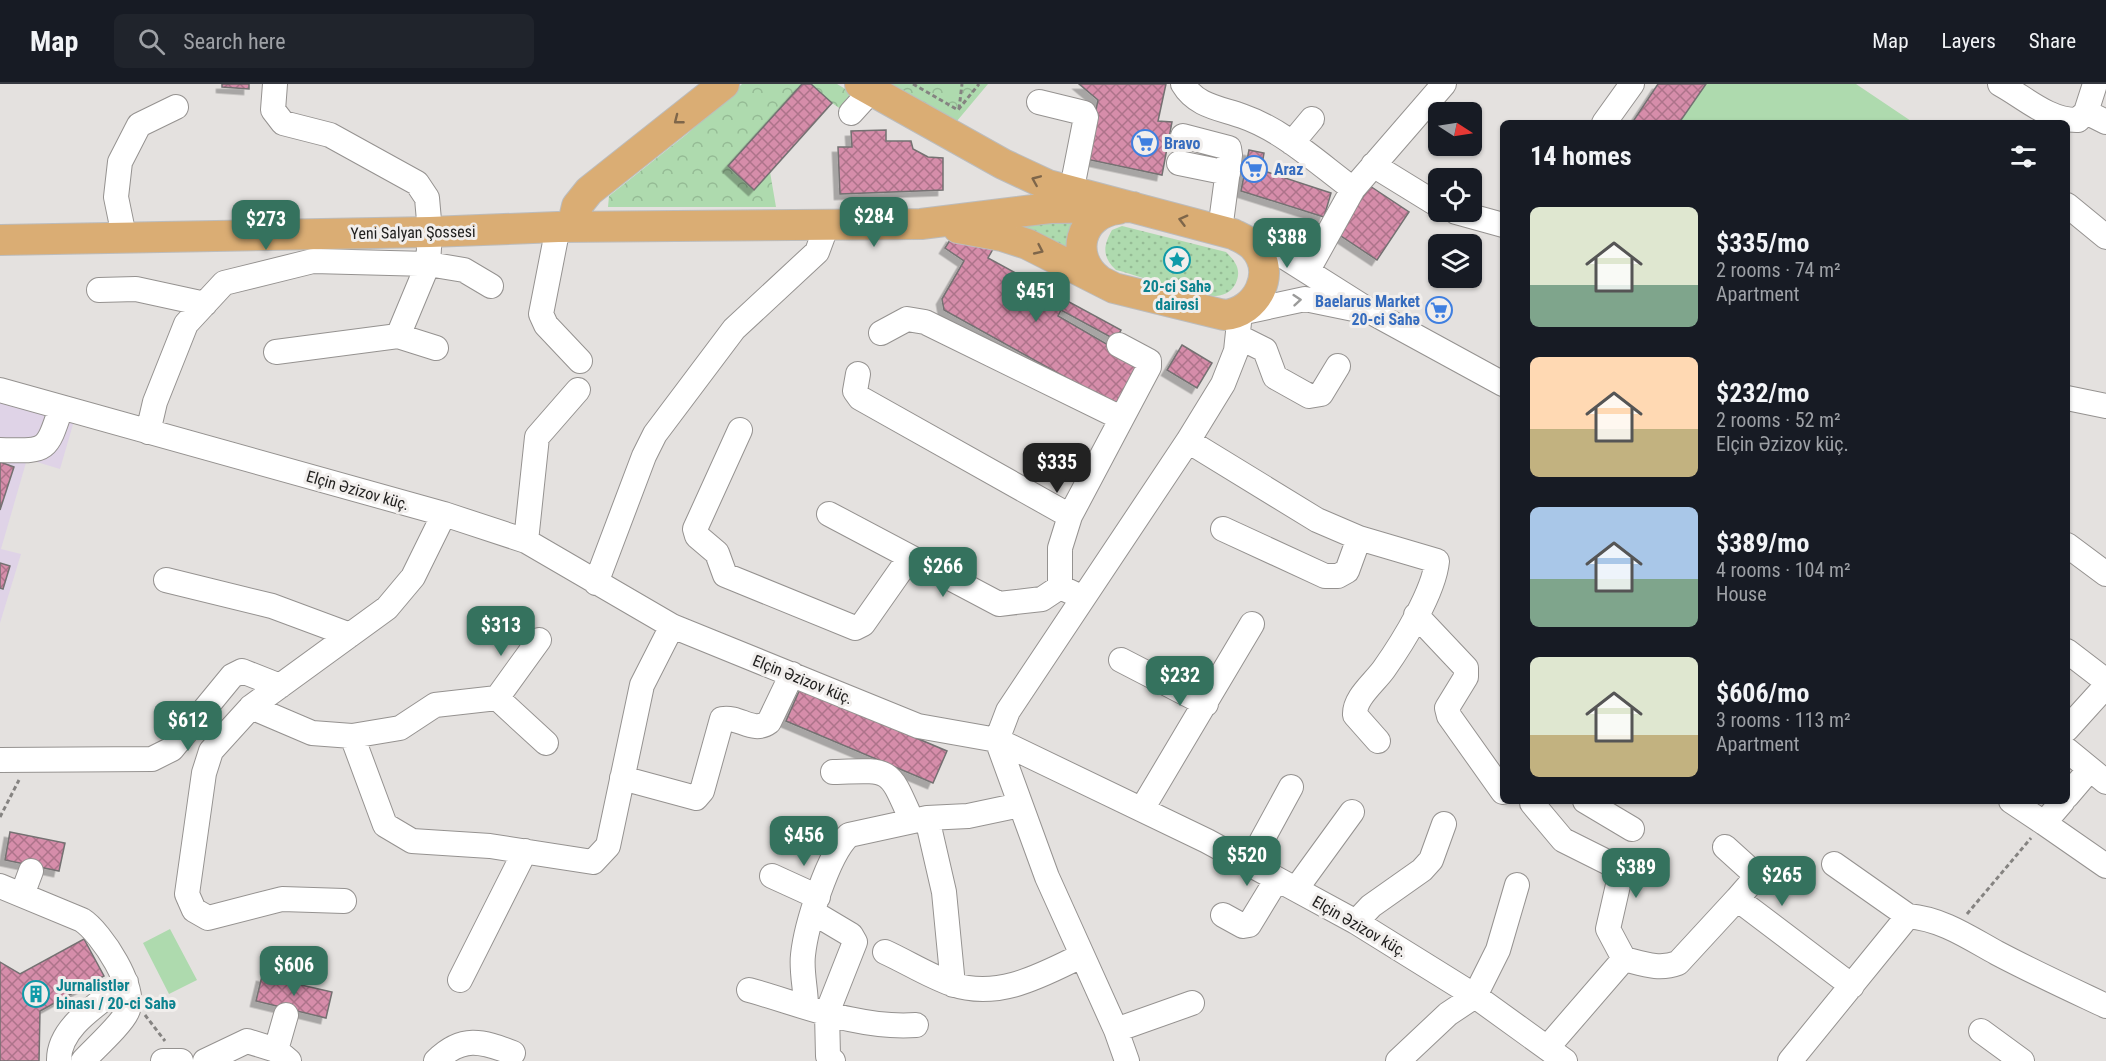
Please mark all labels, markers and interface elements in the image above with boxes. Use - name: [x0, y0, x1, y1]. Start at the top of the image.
- search box: [114, 14, 534, 68]
- text: Map: [30, 25, 78, 58]
- icon: search: [135, 25, 168, 58]
- text: Search here: [183, 29, 286, 54]
- text: Map: [1872, 29, 1909, 53]
- text: Layers: [1942, 29, 1996, 53]
- text: Share: [2029, 29, 2076, 53]
- north arrow: [1428, 102, 1482, 156]
- map controls: [1428, 102, 1482, 288]
- one-way arrow: [674, 113, 685, 124]
- supermarket icon: Bravo: [1130, 128, 1160, 158]
- place label: Bravo: [1164, 134, 1201, 153]
- icon: filters: [2007, 140, 2040, 173]
- text: 14 homes: [1530, 141, 1632, 171]
- supermarket icon: Araz: [1239, 154, 1269, 184]
- place label: Araz: [1274, 160, 1303, 179]
- button: locate: [1428, 168, 1482, 222]
- one-way arrow: [1031, 175, 1042, 187]
- pin: $284: [838, 197, 910, 248]
- pin: $273: [230, 200, 302, 251]
- text: $284: [854, 204, 894, 228]
- text: $273: [246, 207, 286, 231]
- one-way arrow: [1178, 215, 1188, 228]
- pin: $388: [1251, 218, 1323, 269]
- street label: Yeni Salyan Şossesi: [350, 222, 476, 243]
- text: $388: [1267, 225, 1307, 249]
- text: $335/mo: [1716, 228, 1809, 258]
- icon: home: [1578, 231, 1650, 303]
- button: layers: [1428, 234, 1482, 288]
- one-way arrow: [1033, 243, 1044, 255]
- place icon: 20-ci Sahə dairəsi: [1162, 245, 1192, 275]
- text: 2 rooms · 74 m²: [1716, 258, 1841, 282]
- pin: $451: [1000, 272, 1072, 323]
- place label: 20-ci Sahə dairəsi: [1143, 277, 1211, 314]
- text: $451: [1016, 279, 1056, 303]
- text: Apartment: [1716, 282, 1800, 306]
- place label: Baelarus Market 20-ci Sahə: [1315, 292, 1420, 329]
- one-way arrow: [1292, 294, 1301, 307]
- supermarket icon: Baelarus Market 20-ci Sahə: [1424, 295, 1454, 325]
- text: $232/mo: [1716, 378, 1809, 408]
- icon: home: [1578, 381, 1650, 453]
- text: 2 rooms · 52 m²: [1716, 408, 1841, 432]
- text: Elçin Əzizov küç.: [1716, 432, 1849, 456]
- pin: $335: [1021, 443, 1093, 494]
- text: $335: [1037, 450, 1077, 474]
- street label: Elçin Əzizov küç.: [304, 467, 412, 514]
- text: $389/mo: [1716, 528, 1809, 558]
- icon: home: [1578, 531, 1650, 603]
- pin: $266: [907, 547, 979, 598]
- text: $266: [923, 554, 963, 578]
- text: 4 rooms · 104 m²: [1716, 558, 1851, 582]
- text: House: [1716, 582, 1767, 606]
- pin: $313: [465, 606, 537, 657]
- text: $313: [481, 613, 521, 637]
- street label: Elçin Əzizov küç.: [750, 651, 856, 708]
- pin: $232: [1144, 656, 1216, 707]
- text: $232: [1160, 663, 1200, 687]
- text: $606/mo: [1716, 678, 1809, 708]
- icon: home: [1578, 681, 1650, 753]
- pin: $612: [152, 701, 224, 752]
- text: $612: [168, 708, 208, 732]
- text: 3 rooms · 113 m²: [1716, 708, 1851, 732]
- text: Apartment: [1716, 732, 1800, 756]
- pin: $456: [768, 816, 840, 867]
- text: $456: [784, 823, 824, 847]
- pin: $520: [1211, 836, 1283, 887]
- text: $520: [1227, 843, 1267, 867]
- pin: $389: [1600, 848, 1672, 899]
- text: $389: [1616, 855, 1656, 879]
- pin: $265: [1746, 856, 1818, 907]
- text: $265: [1762, 863, 1802, 887]
- street label: Elçin Əzizov küç.: [1309, 892, 1411, 961]
- pin: $606: [258, 946, 330, 997]
- text: $606: [274, 953, 314, 977]
- place label: Jurnalistlər binası / 20-ci Sahə: [56, 976, 176, 1013]
- building icon: Jurnalistlər binası / 20-ci Sahə: [21, 979, 51, 1009]

